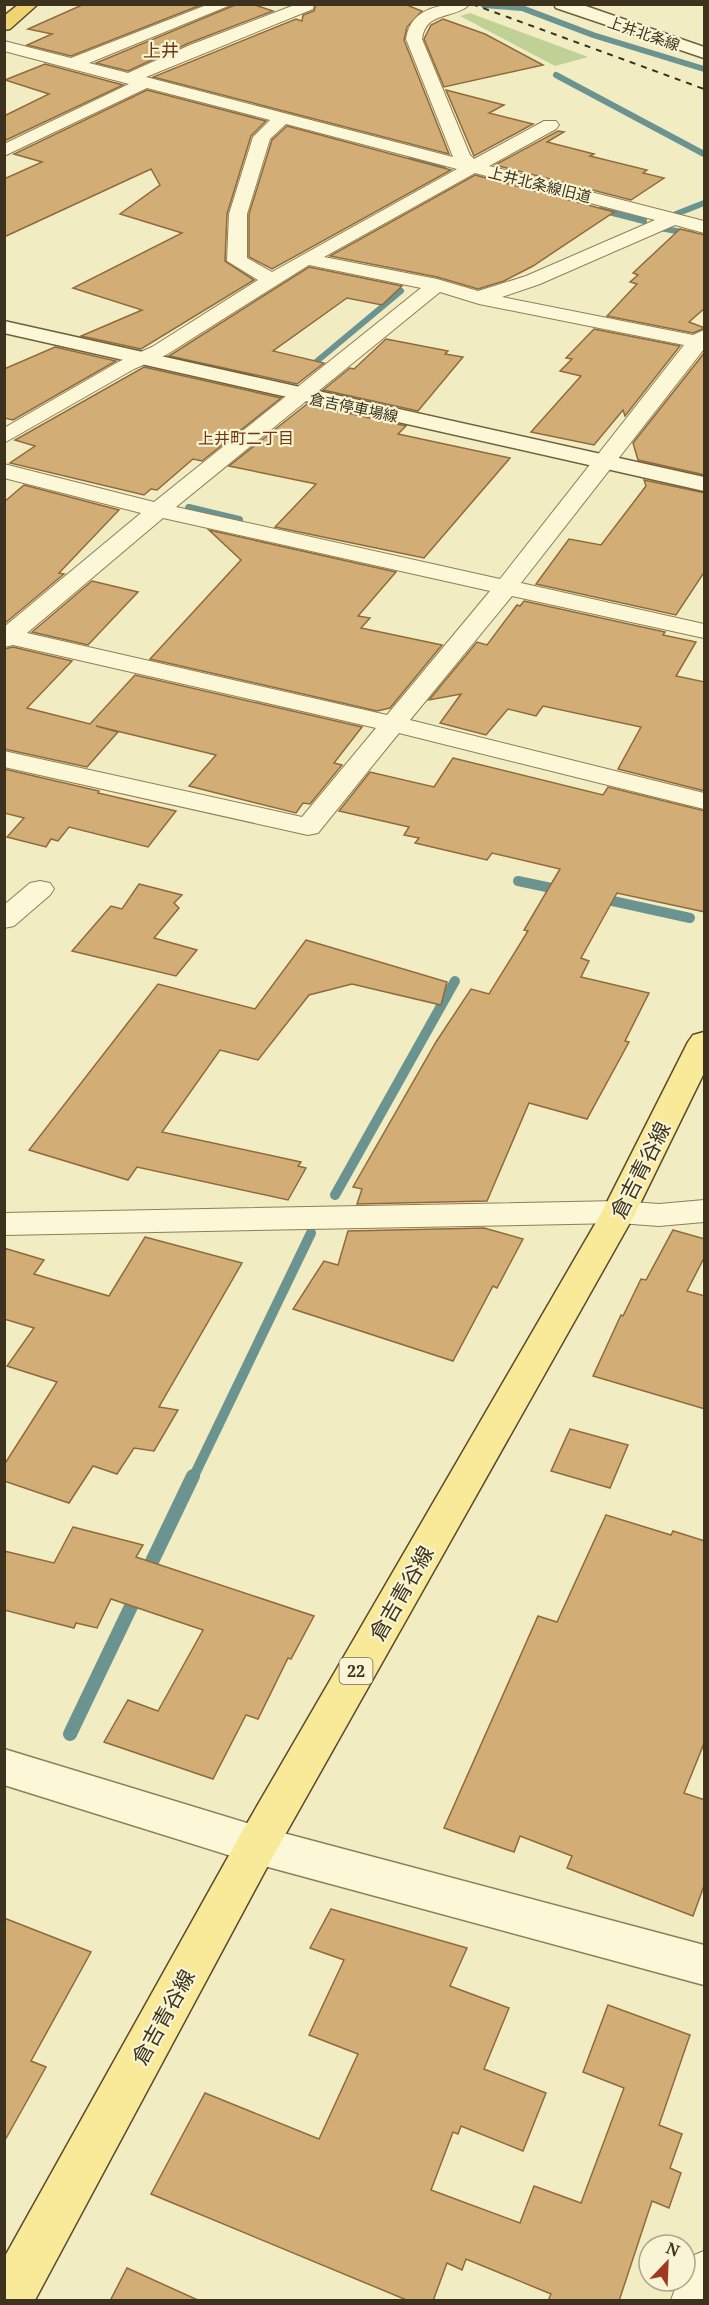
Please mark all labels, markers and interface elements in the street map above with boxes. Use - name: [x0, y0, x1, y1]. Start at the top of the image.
- street label: 上井北条線: [605, 11, 683, 55]
- district label: 上井: [143, 38, 179, 62]
- street label: 上井北条線旧道: [487, 162, 593, 206]
- street label: 倉吉停車場線: [308, 388, 400, 426]
- district label: 上井町二丁目: [198, 427, 294, 449]
- street label: 倉吉青谷線: [604, 1117, 676, 1223]
- street label: 倉吉青谷線: [363, 1541, 439, 1645]
- road number: 22: [340, 1658, 372, 1684]
- street label: 倉吉青谷線: [125, 1964, 201, 2070]
- north arrow: [637, 2233, 697, 2293]
- text: N: [663, 2237, 683, 2262]

